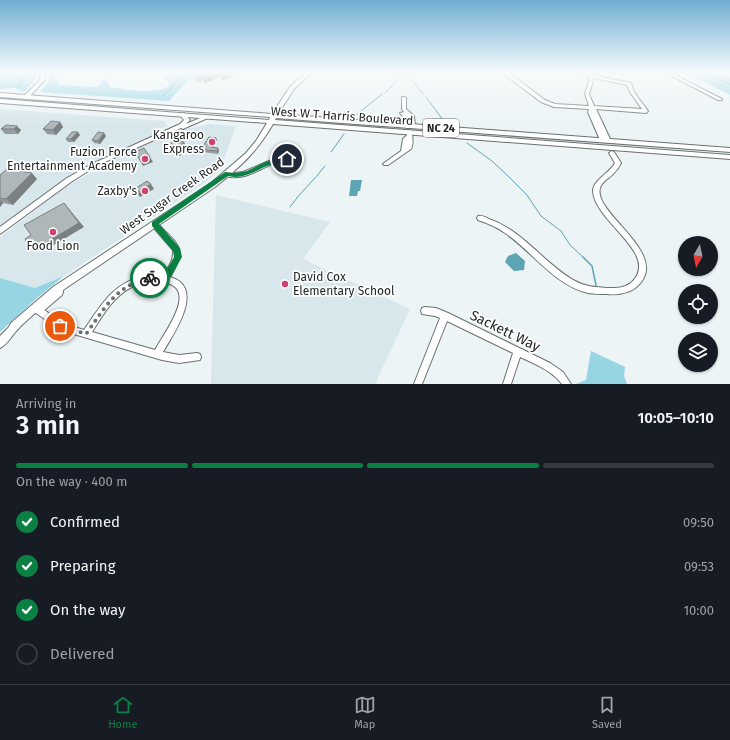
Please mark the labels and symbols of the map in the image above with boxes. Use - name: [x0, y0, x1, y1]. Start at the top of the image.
- street label: West W T Harris Boulevard: [270, 104, 414, 128]
- road number: NC 24: [423, 119, 459, 137]
- place label: Kangaroo Express: [153, 128, 204, 156]
- marker: Kangaroo Express: [207, 137, 217, 147]
- pin: [270, 142, 304, 176]
- place label: Fuzion Force Entertainment Academy: [7, 145, 137, 173]
- marker: Fuzion Force Entertainment Academy: [140, 154, 150, 164]
- street label: West Sugar Creek Road: [117, 155, 227, 237]
- place label: Zaxby's: [97, 184, 137, 198]
- marker: Zaxby's: [140, 186, 150, 196]
- marker: Food Lion: [48, 227, 58, 237]
- north arrow: [678, 236, 718, 276]
- place label: Food Lion: [26, 239, 80, 253]
- courier: [130, 258, 170, 298]
- place label: David Cox Elementary School: [293, 270, 395, 298]
- marker: David Cox Elementary School: [280, 279, 290, 289]
- street label: Sackett Way: [467, 307, 543, 355]
- pin: [43, 309, 77, 343]

